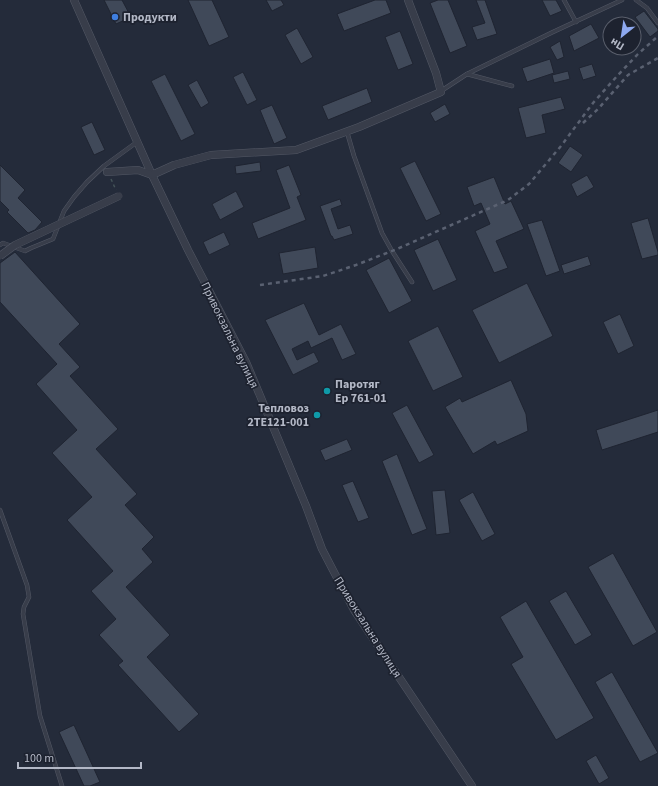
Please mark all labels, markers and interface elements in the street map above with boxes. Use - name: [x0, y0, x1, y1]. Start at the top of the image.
- place label: Продукти: [123, 9, 177, 26]
- marker: Продукти: [110, 12, 120, 22]
- north arrow: [602, 16, 642, 56]
- text: Пн: [608, 34, 627, 54]
- street label: Привокзальна вулиця: [196, 279, 263, 391]
- place label: Паротяг Ер 761-01: [335, 376, 387, 407]
- marker: Паротяг Ер 761-01: [322, 386, 332, 396]
- place label: Тепловоз 2ТЕ121-001: [247, 400, 309, 431]
- marker: Тепловоз 2ТЕ121-001: [312, 410, 322, 420]
- street label: Привокзальна вулиця: [330, 573, 406, 681]
- scale bar: [18, 744, 141, 770]
- text: 100 m: [24, 750, 54, 767]

